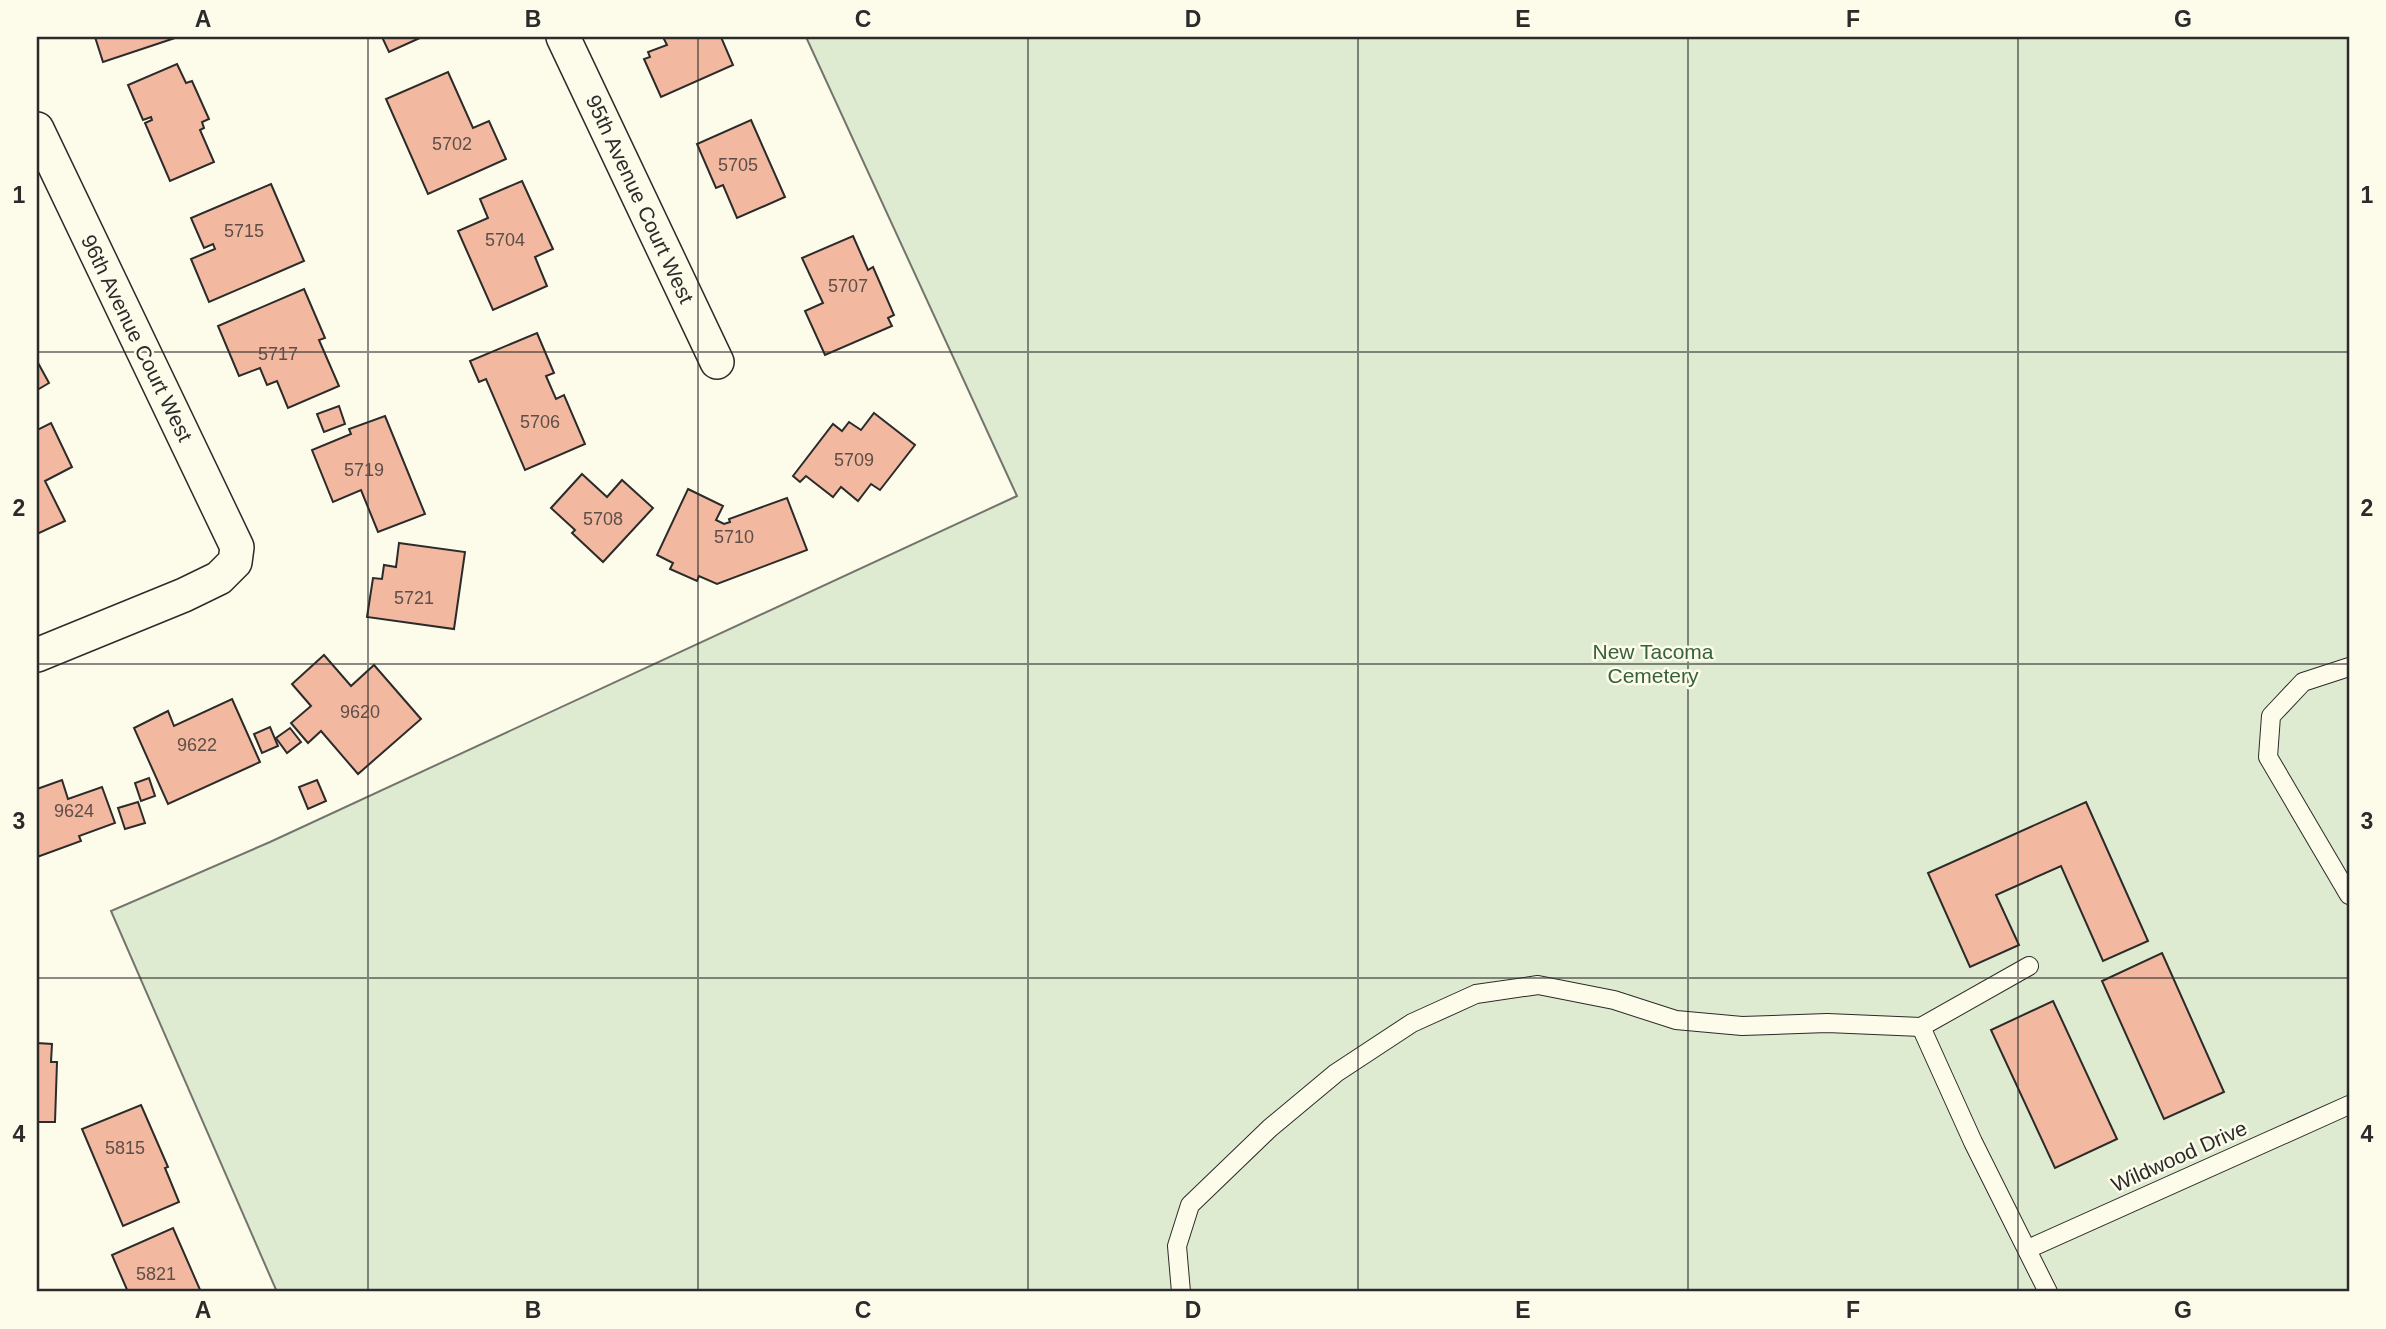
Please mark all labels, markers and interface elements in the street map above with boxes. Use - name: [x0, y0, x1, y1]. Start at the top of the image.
- text: A: [195, 6, 211, 32]
- text: B: [525, 6, 541, 32]
- text: C: [855, 6, 871, 32]
- text: D: [1185, 6, 1201, 32]
- text: E: [1515, 6, 1531, 32]
- text: F: [1846, 6, 1860, 32]
- text: G: [2174, 6, 2192, 32]
- street label: 95th Avenue Court West: [582, 91, 698, 307]
- house number: 5702: [432, 134, 472, 154]
- house number: 5705: [718, 155, 758, 175]
- text: 1: [13, 182, 26, 208]
- text: 1: [2361, 182, 2374, 208]
- house number: 5715: [224, 221, 264, 241]
- house number: 5704: [485, 230, 525, 250]
- street label: 96th Avenue Court West: [77, 231, 197, 445]
- house number: 5707: [828, 276, 868, 296]
- house number: 5717: [258, 344, 298, 364]
- house number: 5706: [520, 412, 560, 432]
- house number: 5709: [834, 450, 874, 470]
- house number: 5719: [344, 460, 384, 480]
- text: 2: [13, 495, 25, 521]
- text: 2: [2361, 495, 2373, 521]
- house number: 5708: [583, 509, 623, 529]
- house number: 5710: [714, 527, 754, 547]
- house number: 5721: [394, 588, 434, 608]
- park label: New Tacoma Cemetery: [1593, 640, 1714, 687]
- house number: 9620: [340, 702, 380, 722]
- house number: 9622: [177, 735, 217, 755]
- house number: 9624: [54, 801, 94, 821]
- text: 3: [13, 808, 25, 834]
- text: 3: [2361, 808, 2373, 834]
- street label: Wildwood Drive: [2108, 1116, 2250, 1196]
- text: 4: [13, 1121, 26, 1147]
- text: 4: [2361, 1121, 2374, 1147]
- house number: 5815: [105, 1138, 145, 1158]
- house number: 5821: [136, 1264, 176, 1284]
- text: A: [195, 1297, 211, 1323]
- text: B: [525, 1297, 541, 1323]
- text: C: [855, 1297, 871, 1323]
- text: D: [1185, 1297, 1201, 1323]
- text: E: [1515, 1297, 1531, 1323]
- text: F: [1846, 1297, 1860, 1323]
- text: G: [2174, 1297, 2192, 1323]

